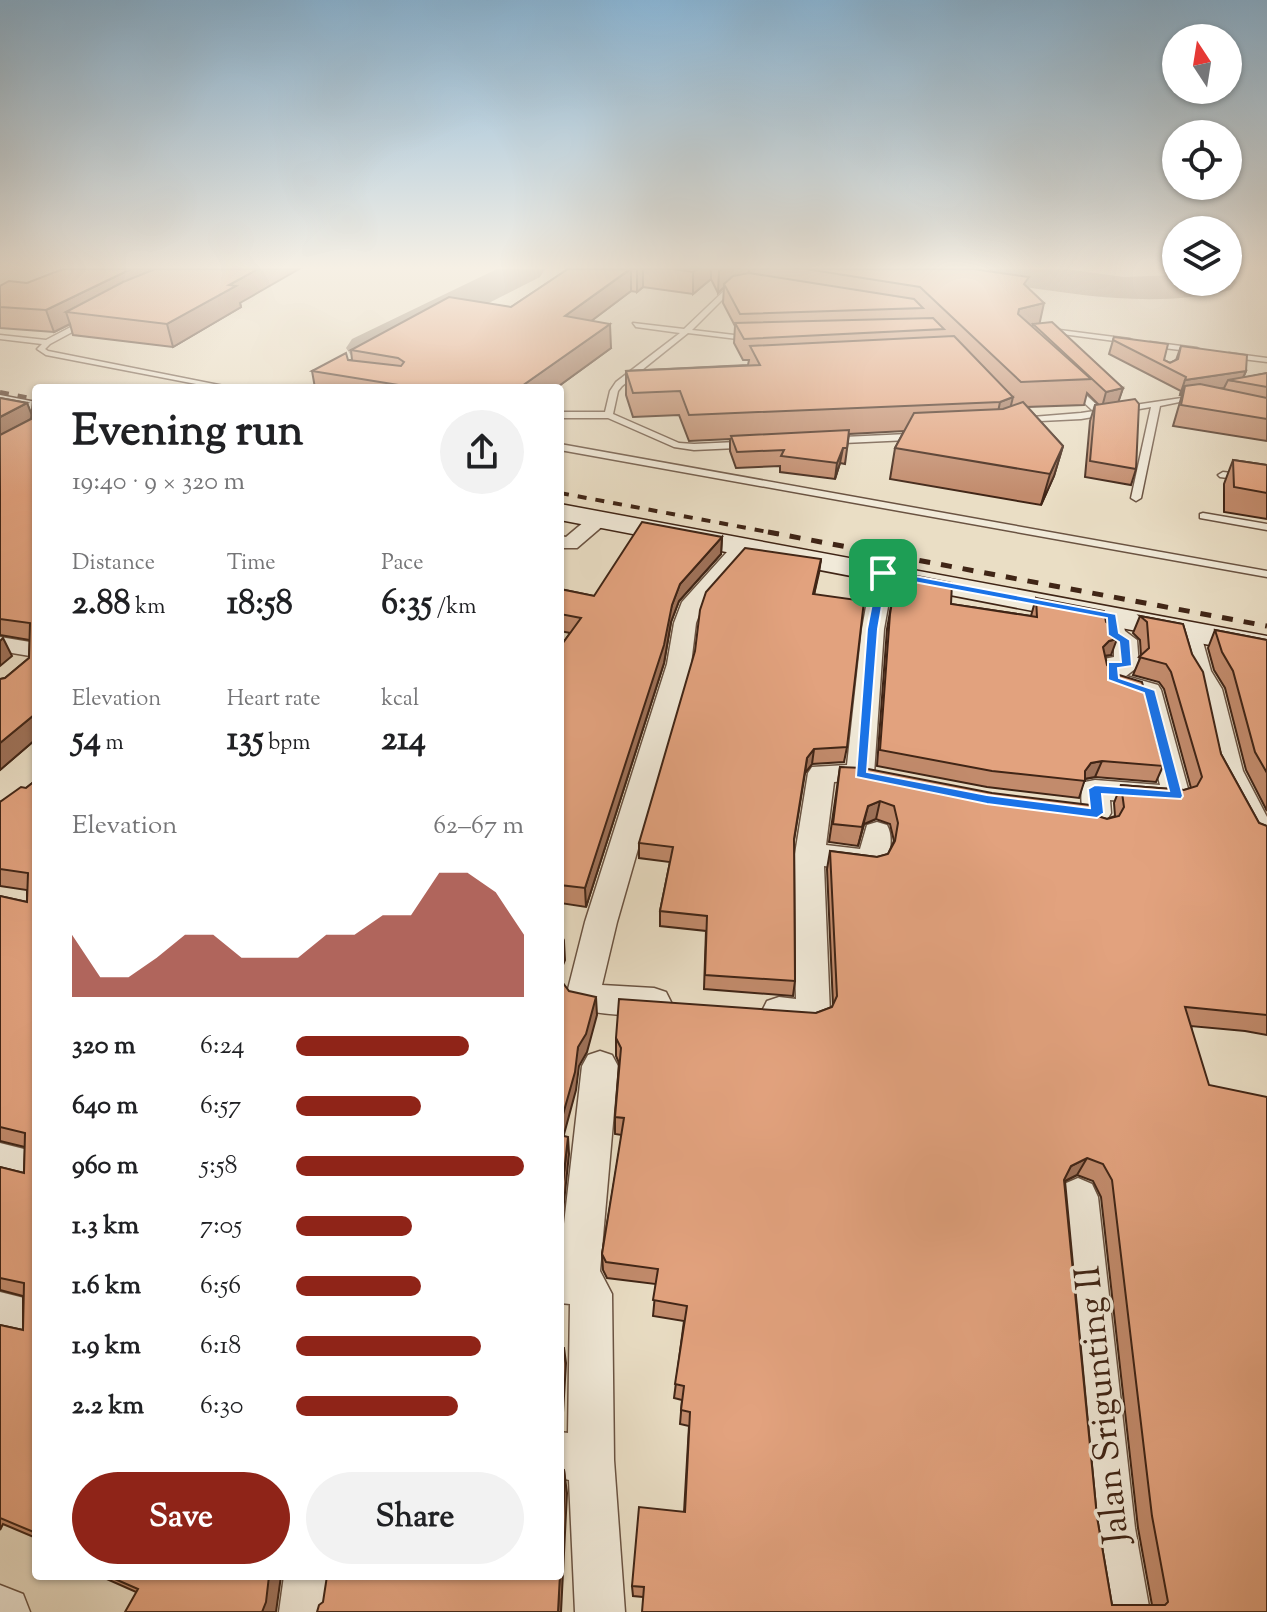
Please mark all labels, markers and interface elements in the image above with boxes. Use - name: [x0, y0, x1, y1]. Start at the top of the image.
- north arrow: [1162, 24, 1242, 104]
- map controls: [1162, 24, 1242, 296]
- button: locate: [1162, 120, 1242, 200]
- button: layers: [1162, 216, 1242, 296]
- text: Evening run: [72, 402, 304, 465]
- button: share: [440, 410, 524, 494]
- text: 19:40 · 9 × 320 m: [72, 464, 245, 501]
- pin: [849, 539, 917, 607]
- text: Distance: [72, 548, 155, 580]
- text: Time: [227, 548, 276, 580]
- text: Pace: [381, 548, 423, 580]
- icon: arrive: [861, 551, 905, 595]
- text: 2.88: [72, 580, 130, 629]
- text: 18:58: [227, 580, 293, 629]
- text: 6:35: [381, 580, 432, 629]
- text: km: [130, 592, 165, 624]
- text: /km: [432, 592, 477, 624]
- text: Elevation: [72, 684, 161, 716]
- text: Heart rate: [227, 684, 321, 716]
- text: kcal: [381, 684, 419, 716]
- text: 54: [72, 716, 101, 765]
- text: 135: [227, 716, 264, 765]
- text: 214: [381, 716, 426, 765]
- text: m: [101, 728, 124, 760]
- text: bpm: [264, 728, 311, 760]
- text: Elevation: [72, 808, 177, 845]
- text: 62–67 m: [433, 808, 524, 845]
- text: 320 m: [72, 1028, 135, 1065]
- text: 6:24: [200, 1028, 245, 1065]
- text: 640 m: [72, 1088, 138, 1125]
- text: 6:57: [200, 1088, 241, 1125]
- text: 960 m: [72, 1148, 138, 1185]
- text: 5:58: [200, 1148, 238, 1185]
- text: 1.3 km: [72, 1208, 139, 1245]
- text: 7:05: [200, 1208, 242, 1245]
- street label: Jalan Srigunting II: [1064, 1263, 1145, 1548]
- text: 1.6 km: [72, 1268, 141, 1305]
- text: 6:56: [200, 1268, 241, 1305]
- text: 1.9 km: [72, 1328, 141, 1365]
- text: 6:18: [200, 1328, 241, 1365]
- text: 2.2 km: [72, 1388, 144, 1425]
- text: 6:30: [200, 1388, 243, 1425]
- button: Save: [72, 1472, 290, 1564]
- button: Share: [306, 1472, 524, 1564]

